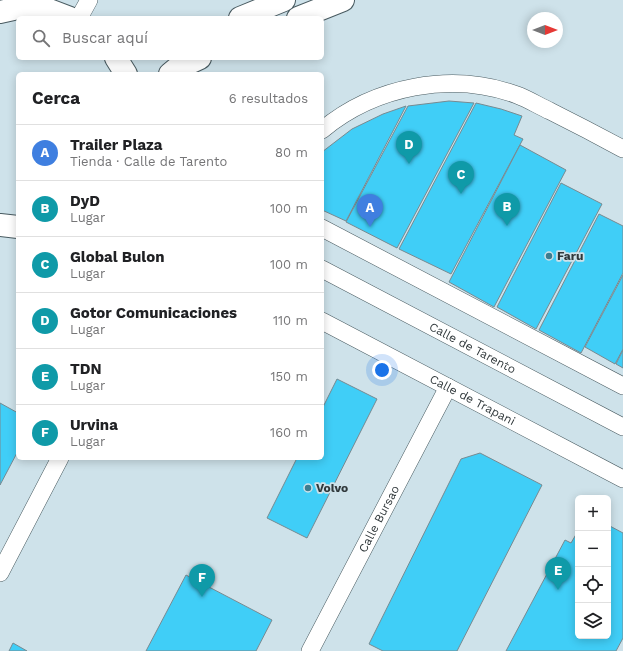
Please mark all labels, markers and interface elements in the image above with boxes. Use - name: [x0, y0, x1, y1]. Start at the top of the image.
- north arrow: [527, 12, 563, 48]
- search box: [16, 16, 324, 60]
- icon: search: [30, 27, 52, 49]
- text: Buscar aquí: [62, 29, 148, 47]
- text: Cerca: [32, 88, 80, 108]
- text: 6 resultados: [229, 91, 308, 106]
- pin: D: [396, 131, 422, 164]
- text: Trailer Plaza: [70, 136, 163, 154]
- text: A: [41, 145, 49, 160]
- text: 80 m: [275, 145, 308, 160]
- text: Tienda · Calle de Tarento: [70, 154, 227, 169]
- pin: C: [448, 161, 474, 194]
- text: DyD: [70, 192, 100, 210]
- pin: B: [494, 193, 520, 226]
- pin: A: [357, 194, 383, 227]
- text: B: [41, 201, 49, 216]
- text: 100 m: [270, 201, 308, 216]
- text: Lugar: [70, 210, 105, 225]
- text: Global Bulon: [70, 248, 164, 266]
- place label: Faru: [557, 249, 583, 263]
- marker: Faru: [544, 251, 554, 261]
- text: C: [41, 257, 49, 272]
- text: 100 m: [270, 257, 308, 272]
- text: Lugar: [70, 266, 105, 281]
- text: Gotor Comunicaciones: [70, 304, 237, 322]
- text: D: [40, 313, 50, 328]
- text: 110 m: [273, 313, 308, 328]
- street label: Calle de Tarento: [427, 320, 518, 376]
- text: Lugar: [70, 322, 105, 337]
- text: TDN: [70, 360, 102, 378]
- your location: [372, 360, 392, 380]
- text: E: [41, 369, 49, 384]
- text: 150 m: [270, 369, 308, 384]
- street label: Calle de Trapani: [427, 372, 518, 428]
- text: Lugar: [70, 378, 105, 393]
- text: Urvina: [70, 416, 118, 434]
- text: F: [41, 425, 49, 440]
- text: 160 m: [270, 425, 308, 440]
- text: Lugar: [70, 434, 105, 449]
- place label: Volvo: [316, 481, 348, 495]
- marker: Volvo: [303, 483, 313, 493]
- street label: Calle Bursao: [356, 483, 402, 555]
- map controls: [575, 495, 611, 639]
- button: +: [575, 495, 611, 531]
- button: −: [575, 531, 611, 567]
- pin: E: [545, 557, 571, 590]
- pin: F: [189, 564, 215, 597]
- button: locate: [575, 567, 611, 603]
- button: layers: [575, 603, 611, 639]

